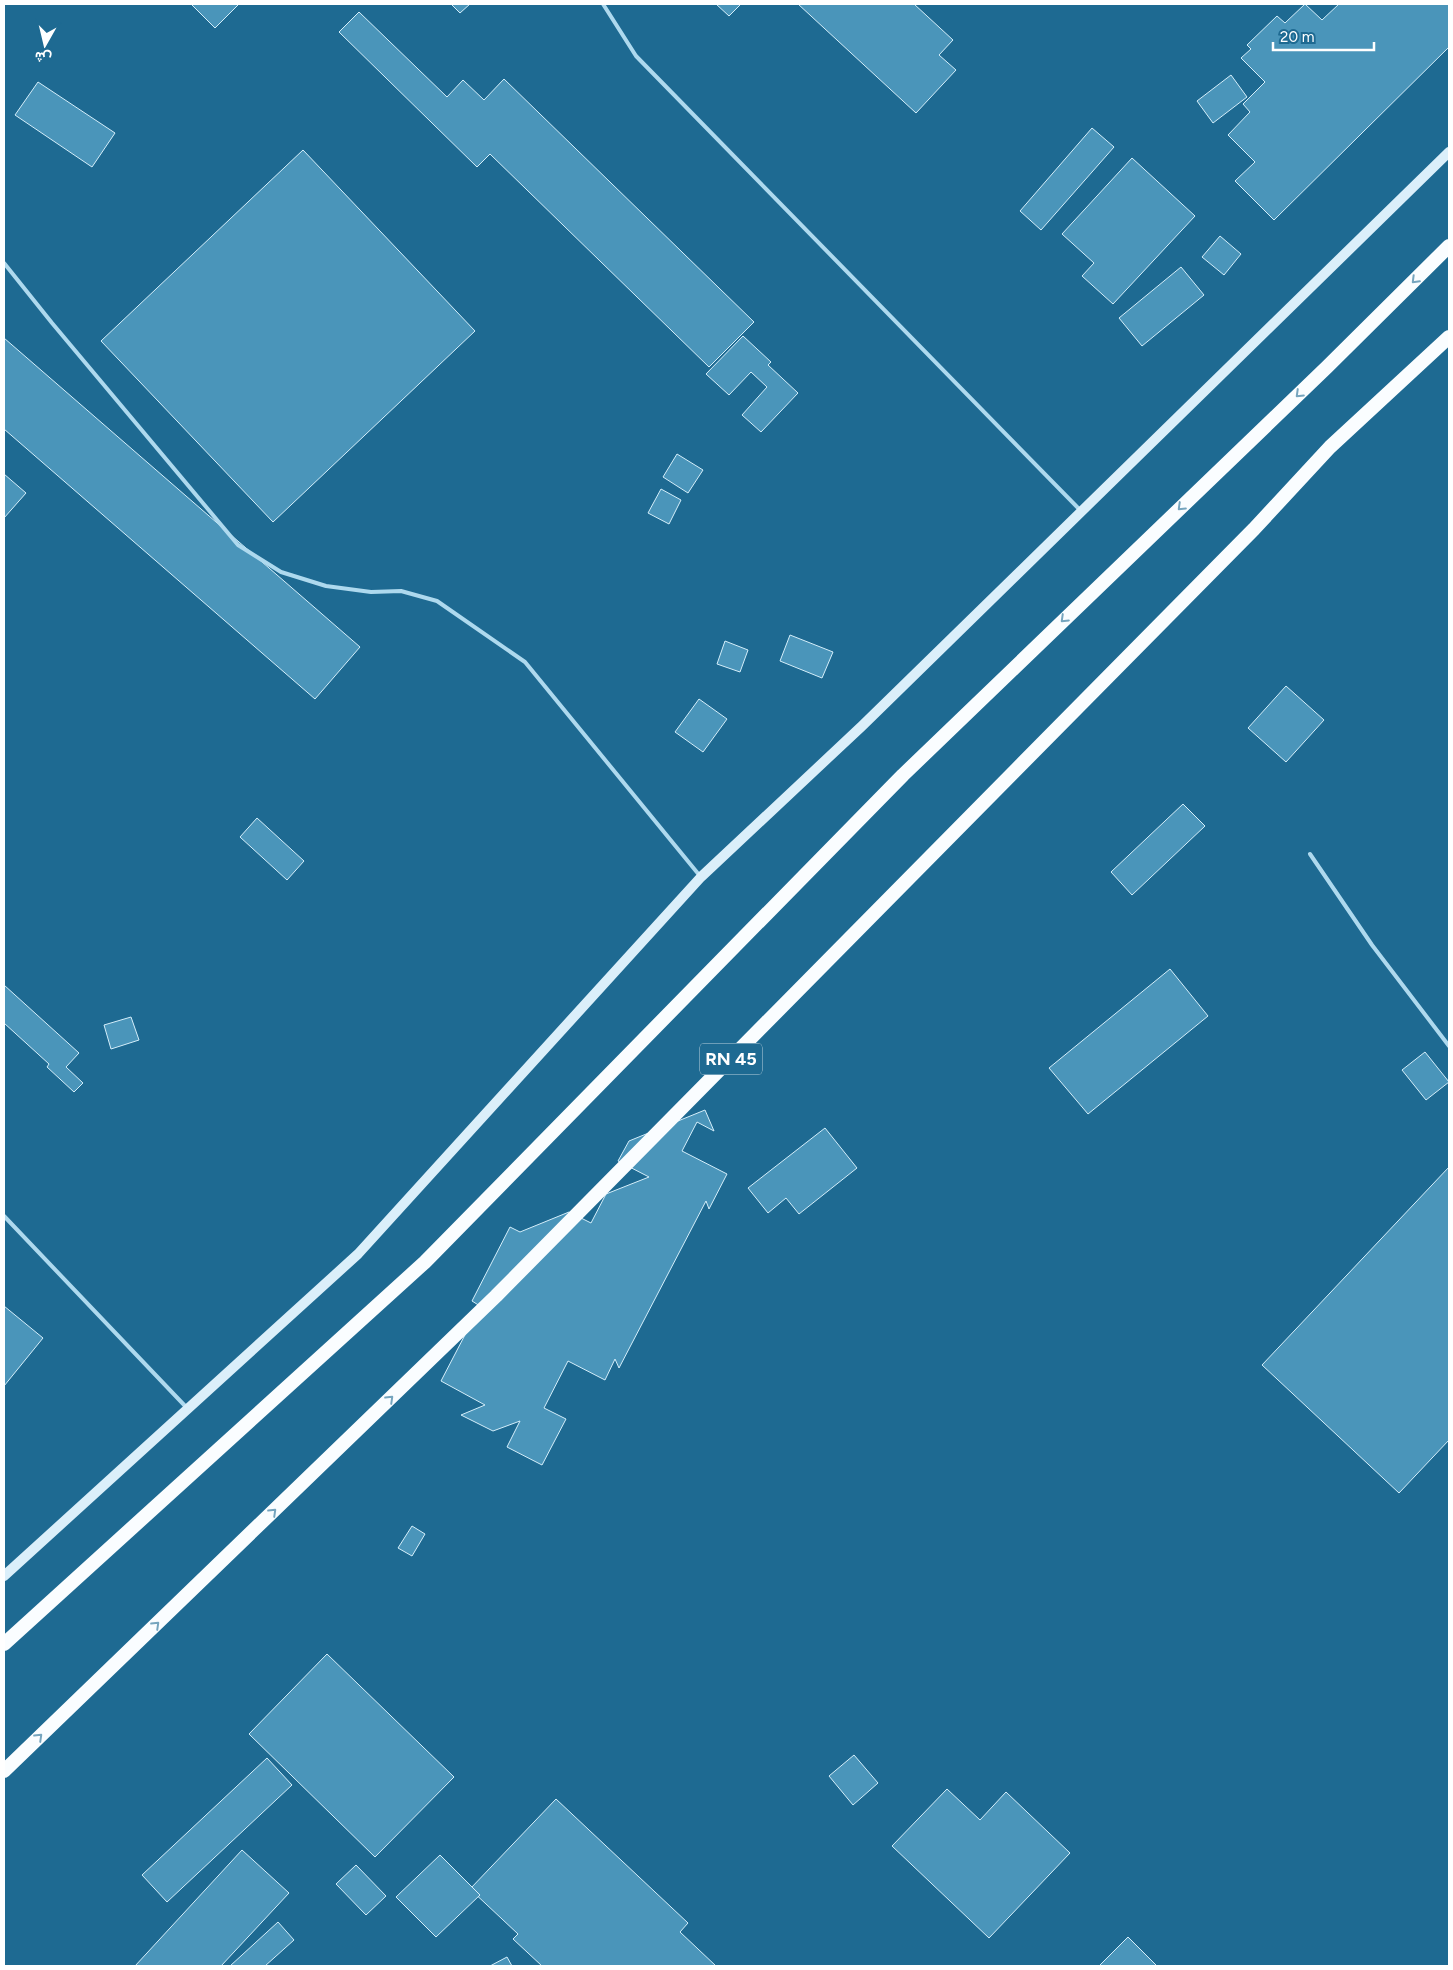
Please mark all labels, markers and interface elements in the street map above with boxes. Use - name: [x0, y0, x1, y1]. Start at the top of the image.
- north arrow: [20, 20, 70, 70]
- scale bar: [1273, 20, 1374, 52]
- text: 20 m: [1280, 28, 1314, 46]
- text: ش: [34, 48, 53, 67]
- one-way arrow: [1411, 274, 1420, 283]
- one-way arrow: [1295, 388, 1304, 397]
- one-way arrow: [1178, 501, 1187, 510]
- one-way arrow: [1061, 613, 1070, 622]
- road number: RN 45: [700, 1044, 762, 1074]
- one-way arrow: [384, 1396, 393, 1405]
- one-way arrow: [267, 1509, 276, 1518]
- one-way arrow: [150, 1622, 159, 1631]
- one-way arrow: [33, 1734, 42, 1743]

